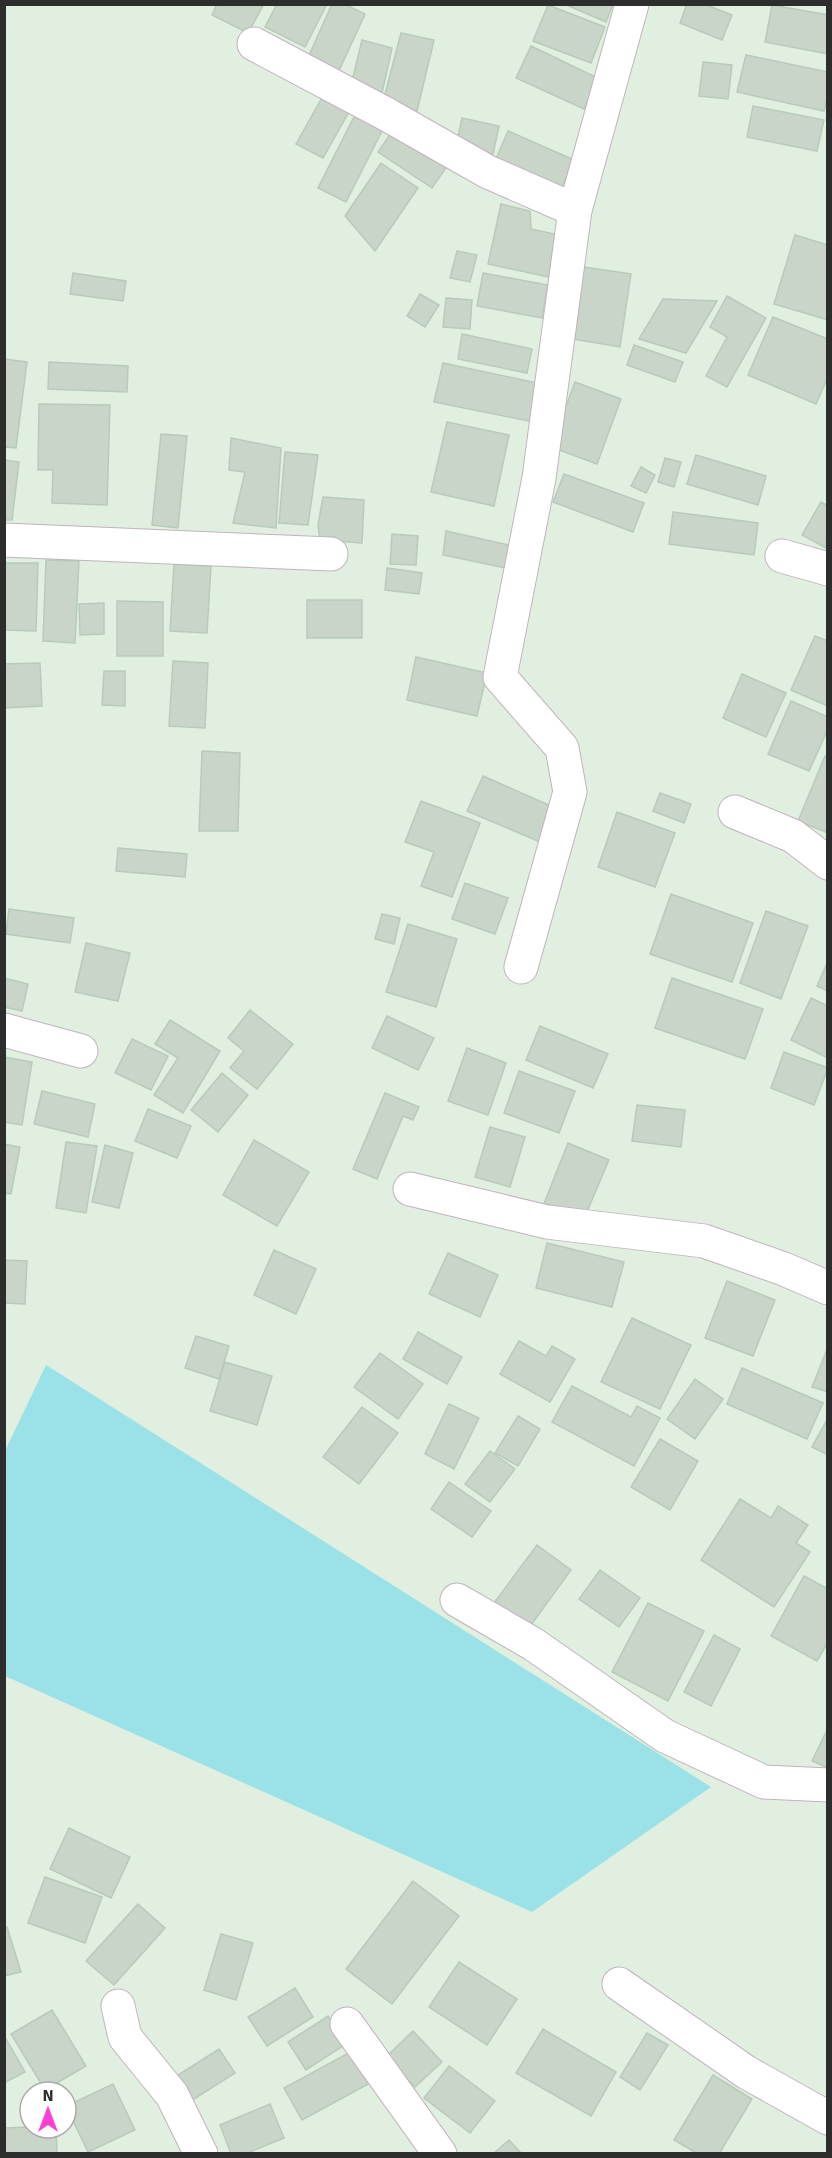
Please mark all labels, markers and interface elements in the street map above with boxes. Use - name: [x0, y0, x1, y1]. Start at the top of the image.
- north arrow: [18, 2080, 78, 2140]
- text: N: [42, 2086, 54, 2106]

